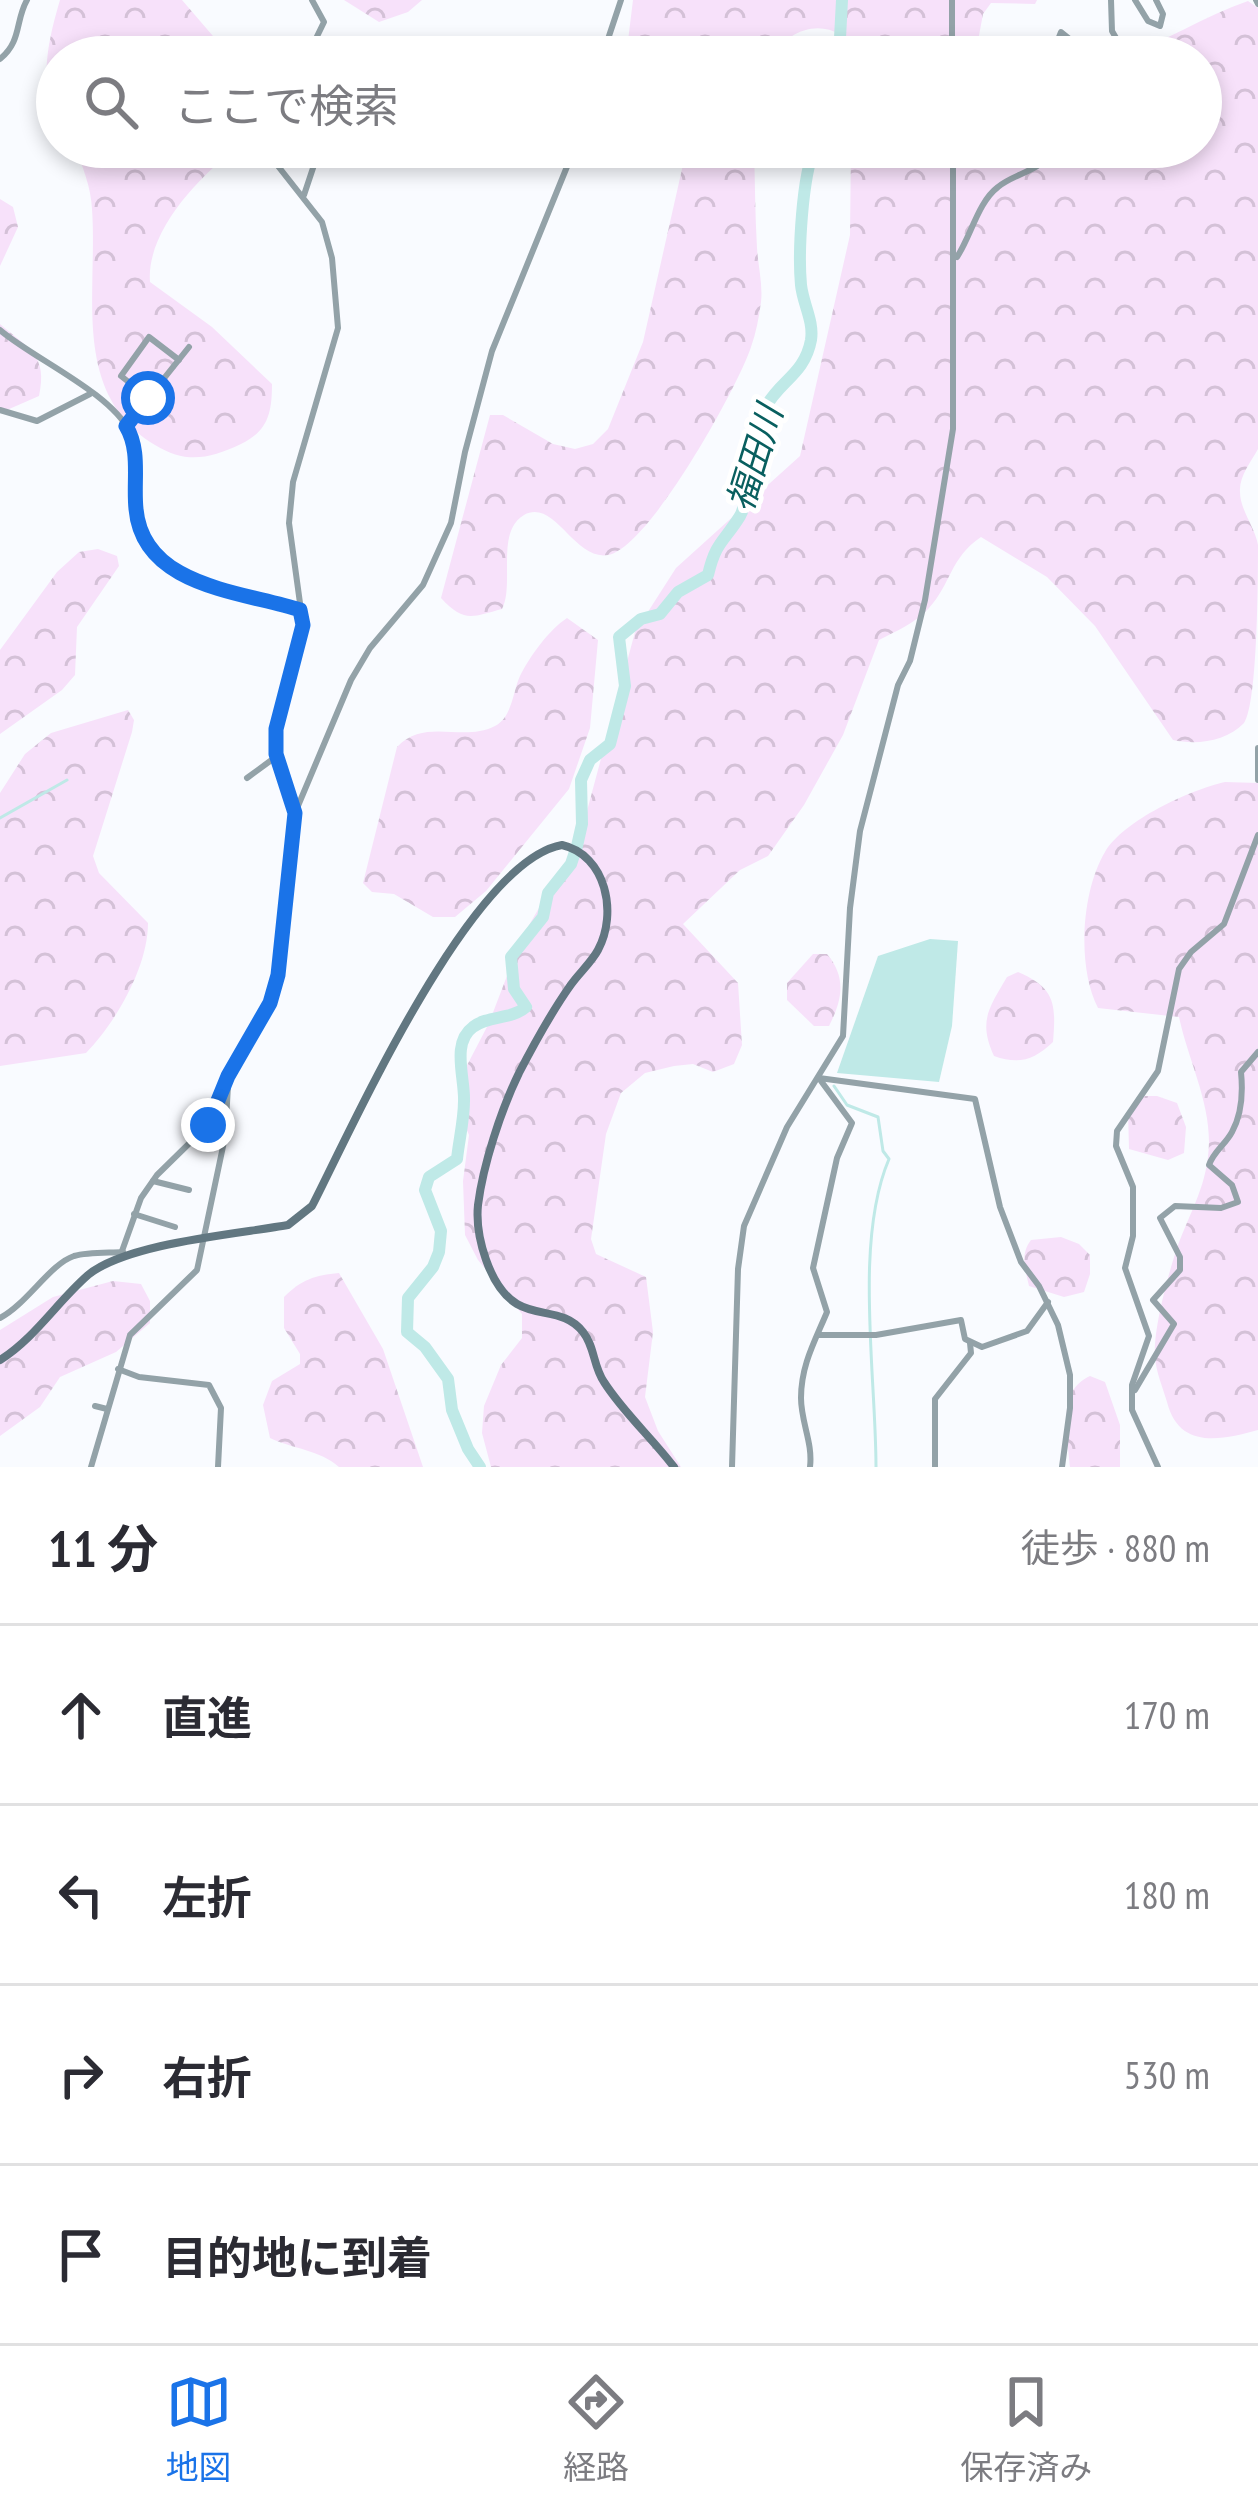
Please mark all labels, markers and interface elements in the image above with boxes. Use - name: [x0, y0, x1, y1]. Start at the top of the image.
- search box: [36, 36, 1222, 168]
- icon: search: [78, 69, 144, 135]
- text: ここで検索: [174, 76, 399, 134]
- route start: [121, 371, 175, 425]
- water label: 福田川: [716, 396, 793, 517]
- route end: [181, 1098, 235, 1152]
- text: 11 分: [48, 1515, 158, 1581]
- text: 徒歩 · 880 m: [1021, 1522, 1210, 1573]
- icon: ahead: [48, 1682, 114, 1748]
- text: 直進: [162, 1688, 252, 1746]
- text: 170 m: [1124, 1689, 1210, 1740]
- icon: left: [48, 1862, 114, 1928]
- text: 左折: [162, 1868, 252, 1926]
- text: 180 m: [1124, 1869, 1210, 1920]
- icon: right: [48, 2042, 114, 2108]
- text: 右折: [162, 2048, 252, 2106]
- text: 530 m: [1124, 2049, 1210, 2100]
- icon: arrive: [48, 2222, 114, 2288]
- text: 目的地に到着: [162, 2228, 432, 2286]
- tab: 地図: [166, 2369, 232, 2489]
- tab: 経路: [563, 2369, 629, 2489]
- tab: 保存済み: [960, 2369, 1092, 2489]

